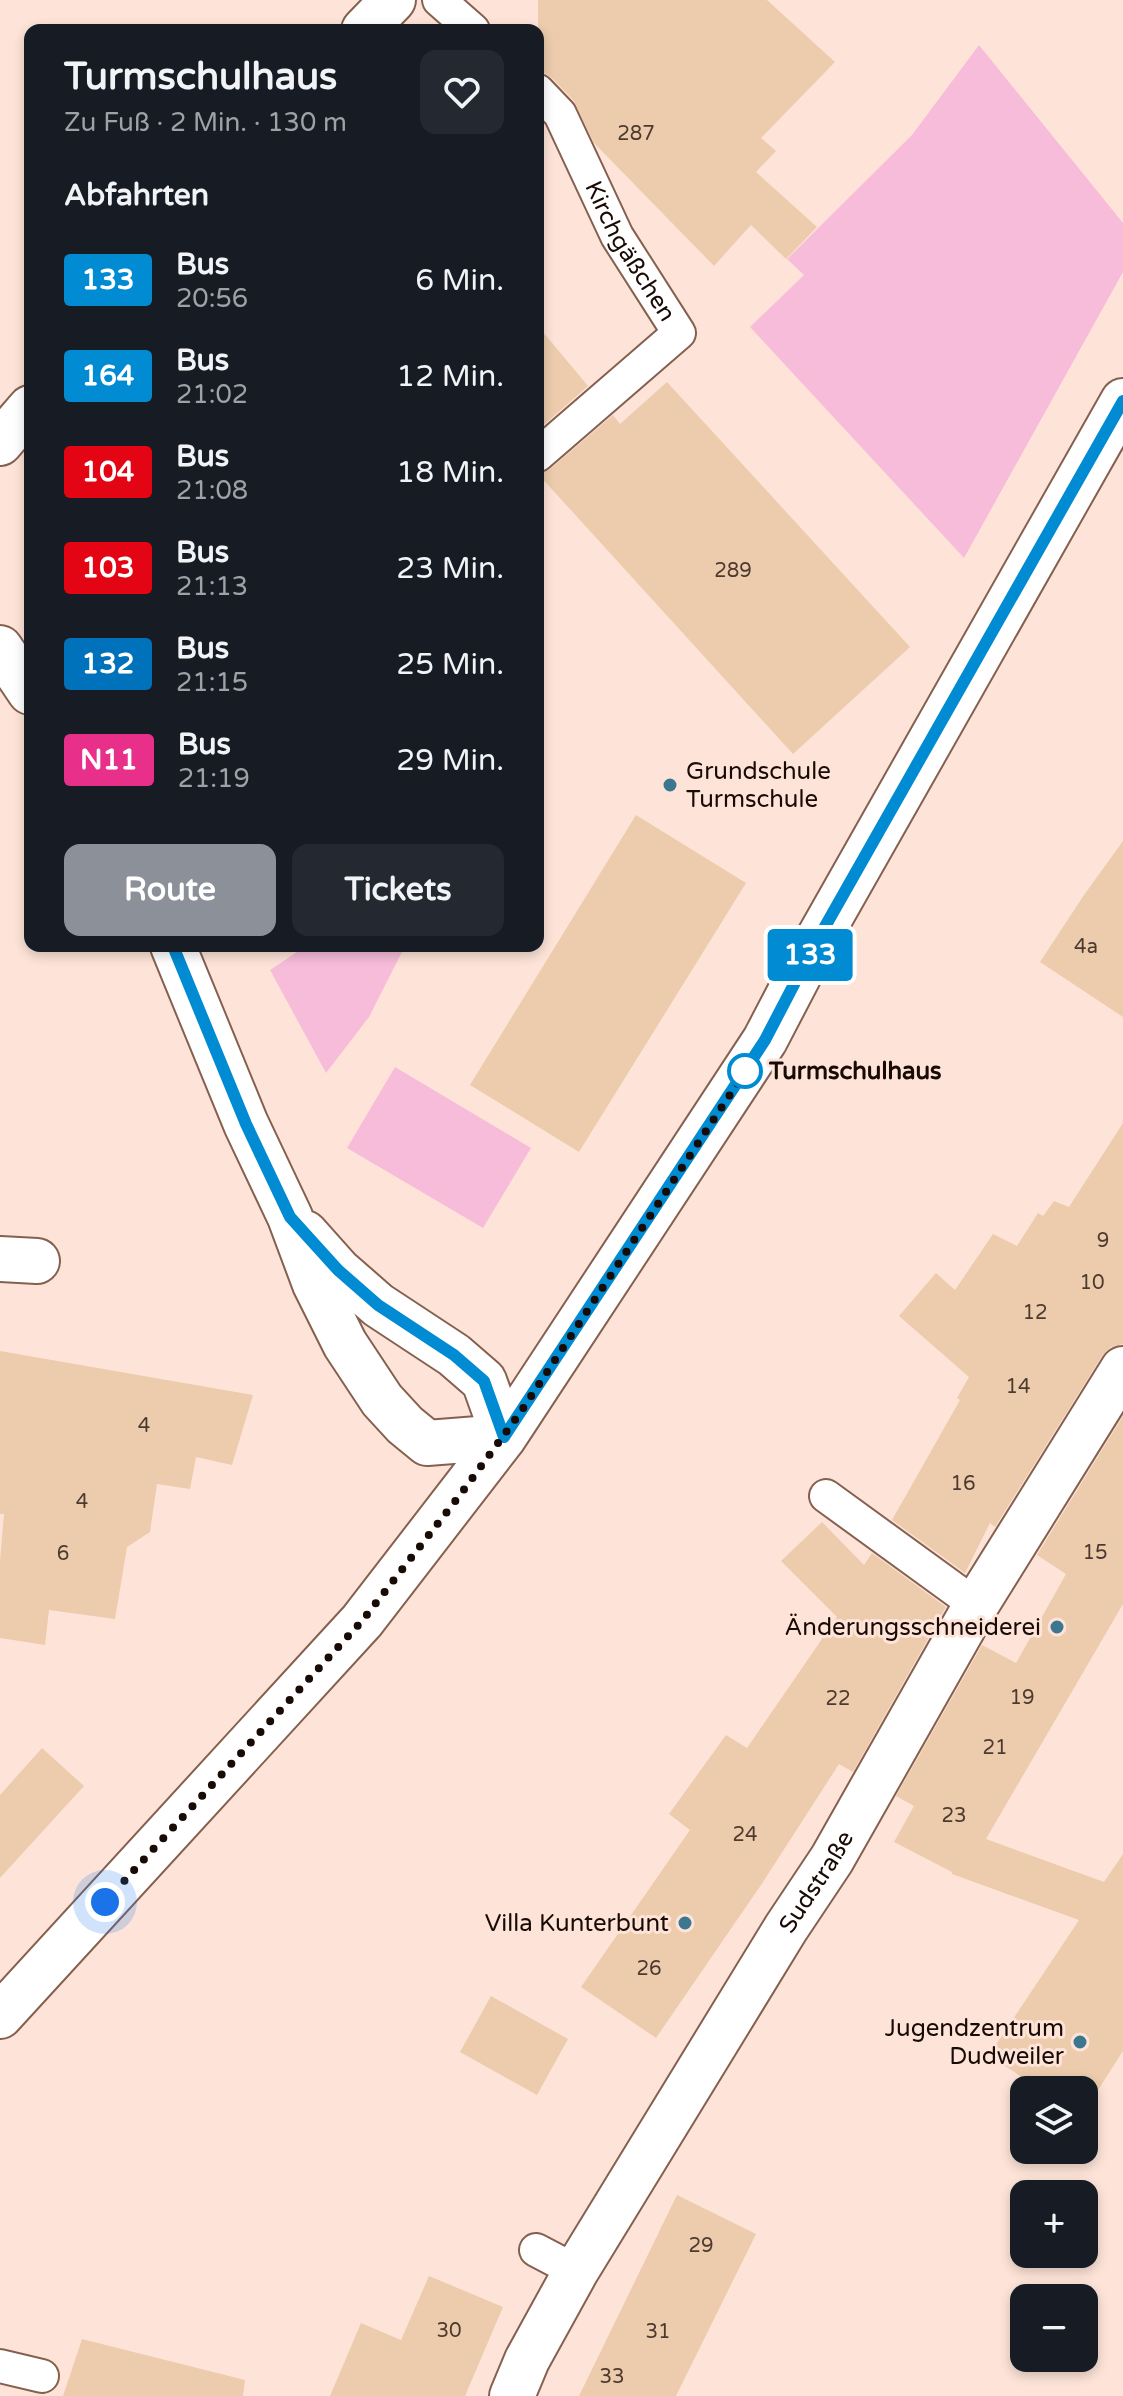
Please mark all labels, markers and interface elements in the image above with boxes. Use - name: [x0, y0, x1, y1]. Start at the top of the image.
- button: heart: [420, 50, 504, 134]
- text: Turmschulhaus: [64, 54, 337, 100]
- text: Zu Fuß · 2 Min. · 130 m: [64, 107, 347, 138]
- house number: 287: [617, 122, 655, 146]
- street label: Kirchgäßchen: [579, 176, 682, 326]
- text: Abfahrten: [64, 177, 209, 214]
- text: Bus: [176, 246, 229, 283]
- text: 6 Min.: [415, 262, 504, 299]
- text: 133: [82, 263, 134, 297]
- text: 20:56: [176, 283, 248, 314]
- text: Bus: [176, 342, 229, 379]
- text: 12 Min.: [396, 358, 504, 395]
- text: 164: [82, 359, 134, 393]
- text: 21:02: [176, 379, 248, 410]
- text: Bus: [176, 438, 229, 475]
- text: 18 Min.: [396, 454, 504, 491]
- text: 104: [82, 455, 134, 489]
- text: 21:08: [176, 475, 248, 506]
- text: Bus: [176, 534, 229, 571]
- text: 23 Min.: [396, 550, 504, 587]
- text: 103: [82, 551, 134, 585]
- house number: 289: [714, 559, 752, 583]
- text: 21:13: [176, 571, 248, 602]
- text: Bus: [176, 630, 229, 667]
- text: 25 Min.: [396, 646, 504, 683]
- text: 132: [82, 647, 134, 681]
- text: 21:15: [176, 667, 248, 698]
- text: Bus: [178, 726, 231, 763]
- text: 29 Min.: [396, 742, 504, 779]
- text: N11: [80, 743, 138, 777]
- place label: Grundschule Turmschule: [686, 757, 831, 814]
- text: 21:19: [178, 763, 250, 794]
- marker: Grundschule Turmschule: [661, 776, 679, 794]
- button: Route: [64, 844, 276, 936]
- button: Tickets: [292, 844, 504, 936]
- line badge: 133: [764, 929, 856, 981]
- house number: 4a: [1074, 935, 1098, 959]
- text: 133: [784, 938, 836, 972]
- marker: Turmschulhaus: [728, 1054, 762, 1088]
- place label: Turmschulhaus: [768, 1057, 942, 1086]
- house number: 9: [1097, 1229, 1109, 1253]
- house number: 10: [1079, 1271, 1105, 1295]
- house number: 12: [1022, 1301, 1048, 1325]
- house number: 14: [1005, 1375, 1031, 1399]
- house number: 4: [138, 1414, 150, 1438]
- house number: 16: [950, 1472, 976, 1496]
- house number: 4: [76, 1490, 88, 1514]
- house number: 15: [1082, 1541, 1108, 1565]
- house number: 6: [57, 1542, 69, 1566]
- place label: Änderungsschneiderei: [785, 1613, 1041, 1642]
- marker: Änderungsschneiderei: [1048, 1618, 1066, 1636]
- house number: 19: [1009, 1686, 1035, 1710]
- house number: 22: [825, 1687, 851, 1711]
- house number: 21: [982, 1736, 1008, 1760]
- house number: 23: [941, 1804, 967, 1828]
- house number: 24: [732, 1823, 758, 1847]
- street label: Sudstraße: [772, 1826, 860, 1938]
- your location: [85, 1882, 125, 1922]
- place label: Villa Kunterbunt: [485, 1909, 669, 1938]
- marker: Villa Kunterbunt: [676, 1914, 694, 1932]
- house number: 26: [636, 1957, 662, 1981]
- place label: Jugendzentrum Dudweiler: [885, 2014, 1065, 2071]
- marker: Jugendzentrum Dudweiler: [1071, 2033, 1089, 2051]
- map controls: [1010, 2076, 1098, 2372]
- button: layers: [1010, 2076, 1098, 2164]
- button: +: [1010, 2180, 1098, 2268]
- house number: 29: [688, 2234, 714, 2258]
- button: −: [1010, 2284, 1098, 2372]
- house number: 30: [436, 2319, 462, 2343]
- house number: 31: [645, 2320, 671, 2344]
- house number: 33: [599, 2365, 625, 2389]

